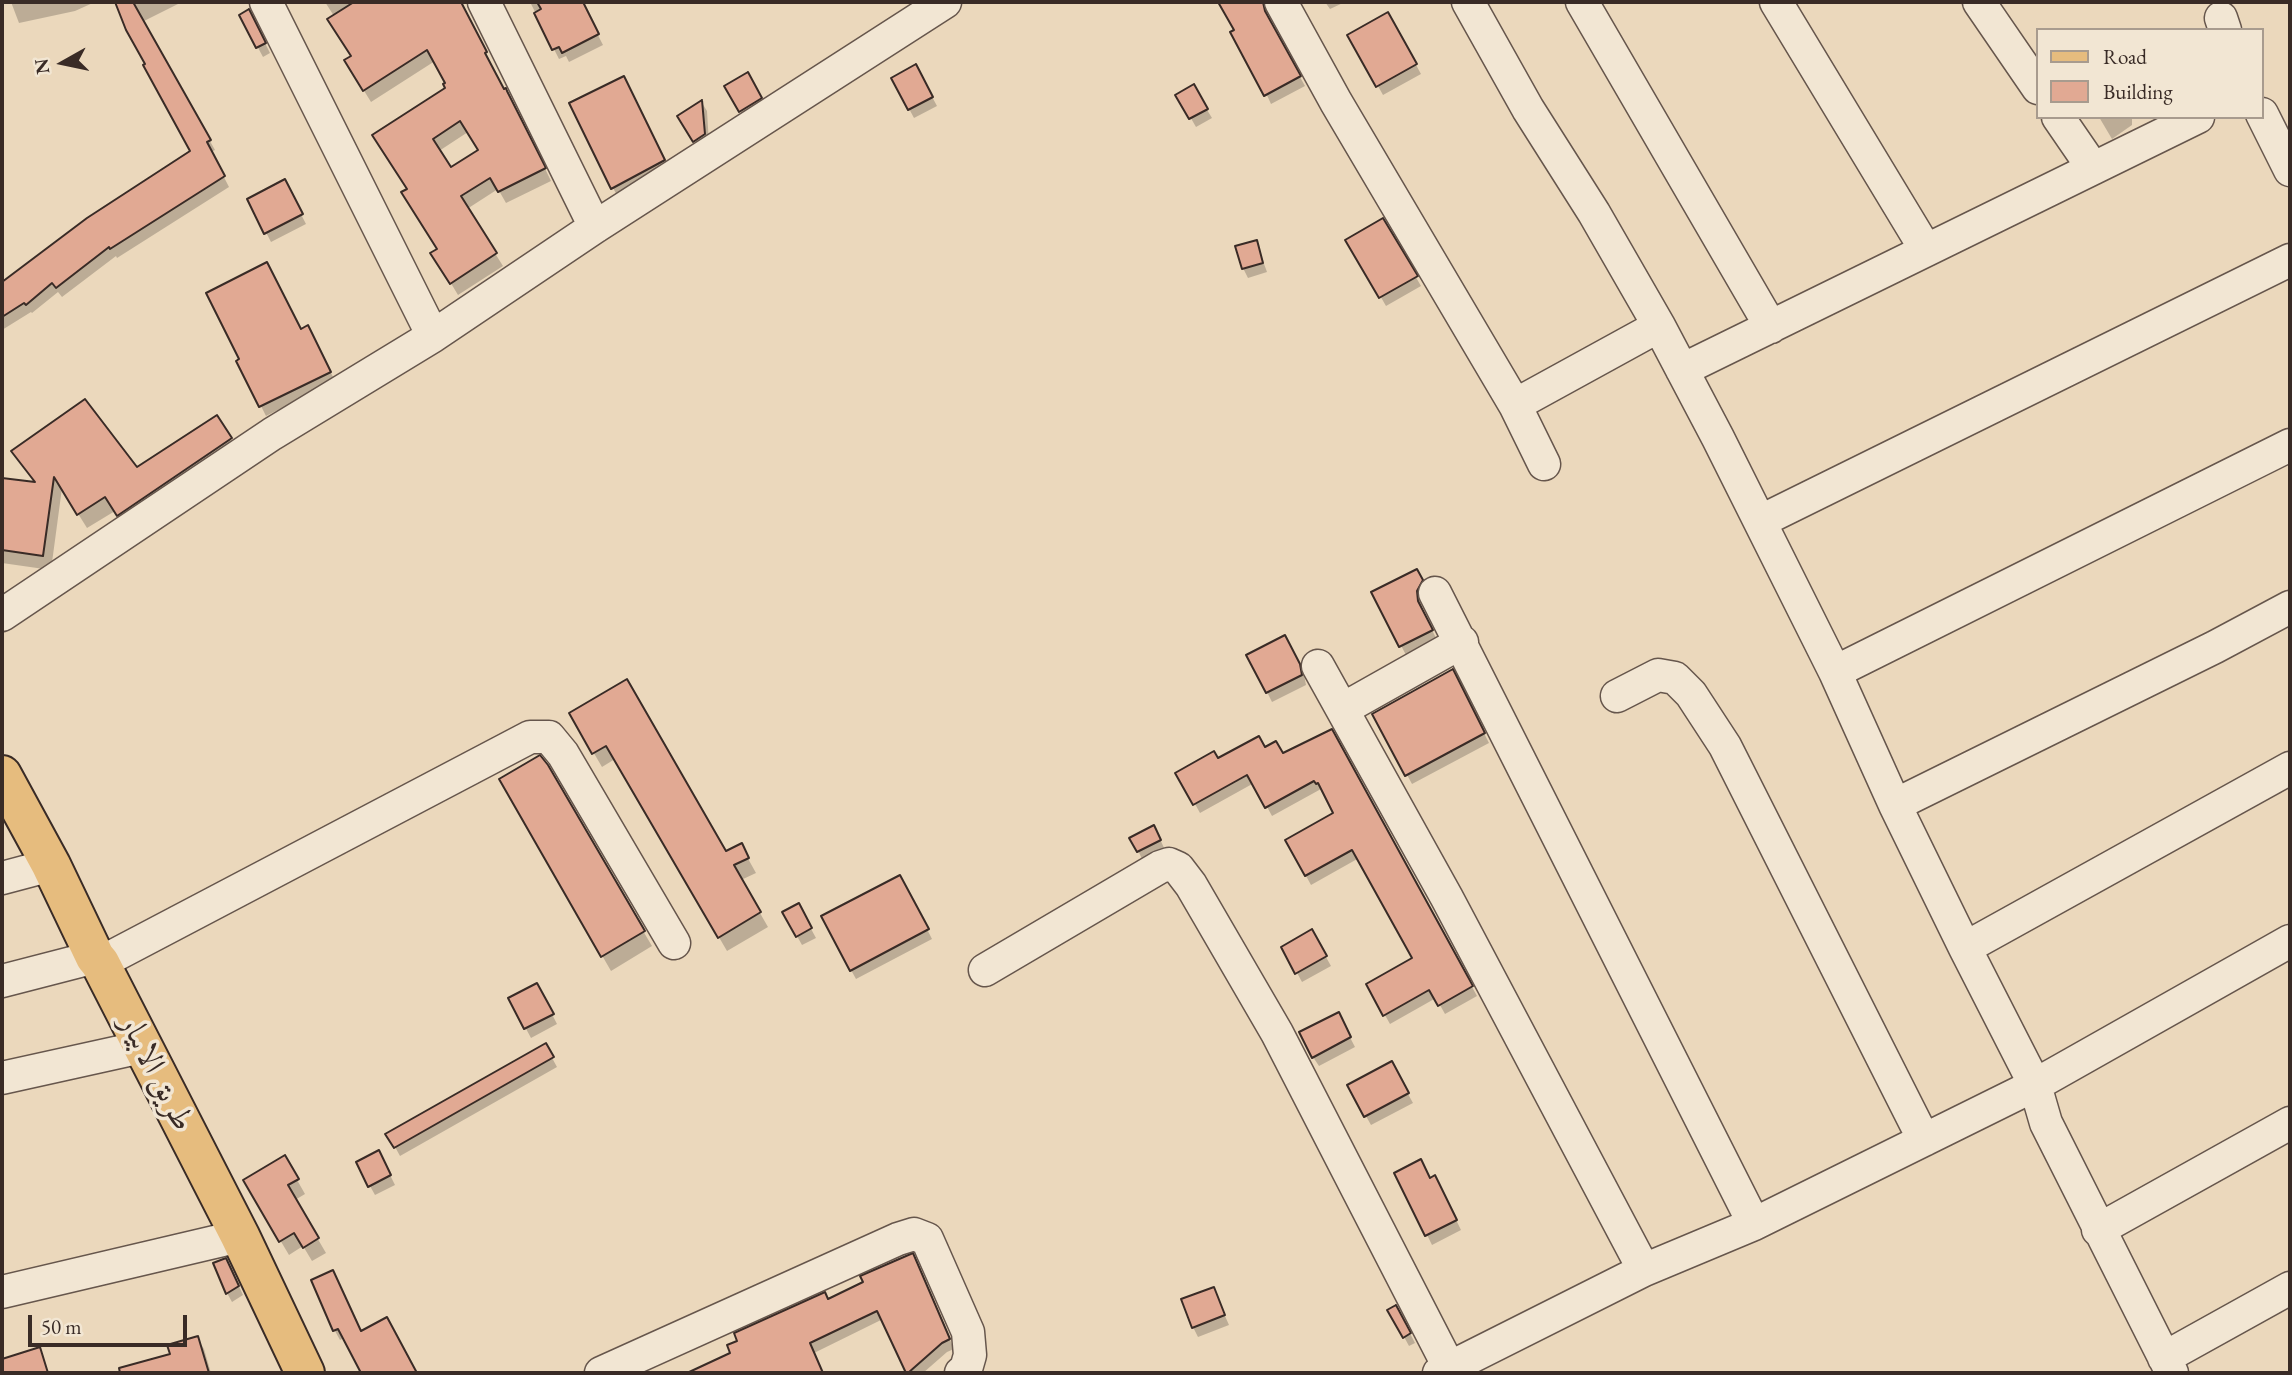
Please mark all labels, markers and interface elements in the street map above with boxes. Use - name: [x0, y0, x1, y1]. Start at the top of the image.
- north arrow: [28, 28, 98, 98]
- legend: [2036, 28, 2264, 119]
- text: Road: [2103, 43, 2147, 70]
- text: N: [28, 57, 55, 76]
- text: Building: [2103, 78, 2173, 105]
- street label: طريق الابيار: [110, 1008, 202, 1138]
- scale bar: [32, 1302, 191, 1346]
- text: 50 m: [41, 1313, 82, 1340]

